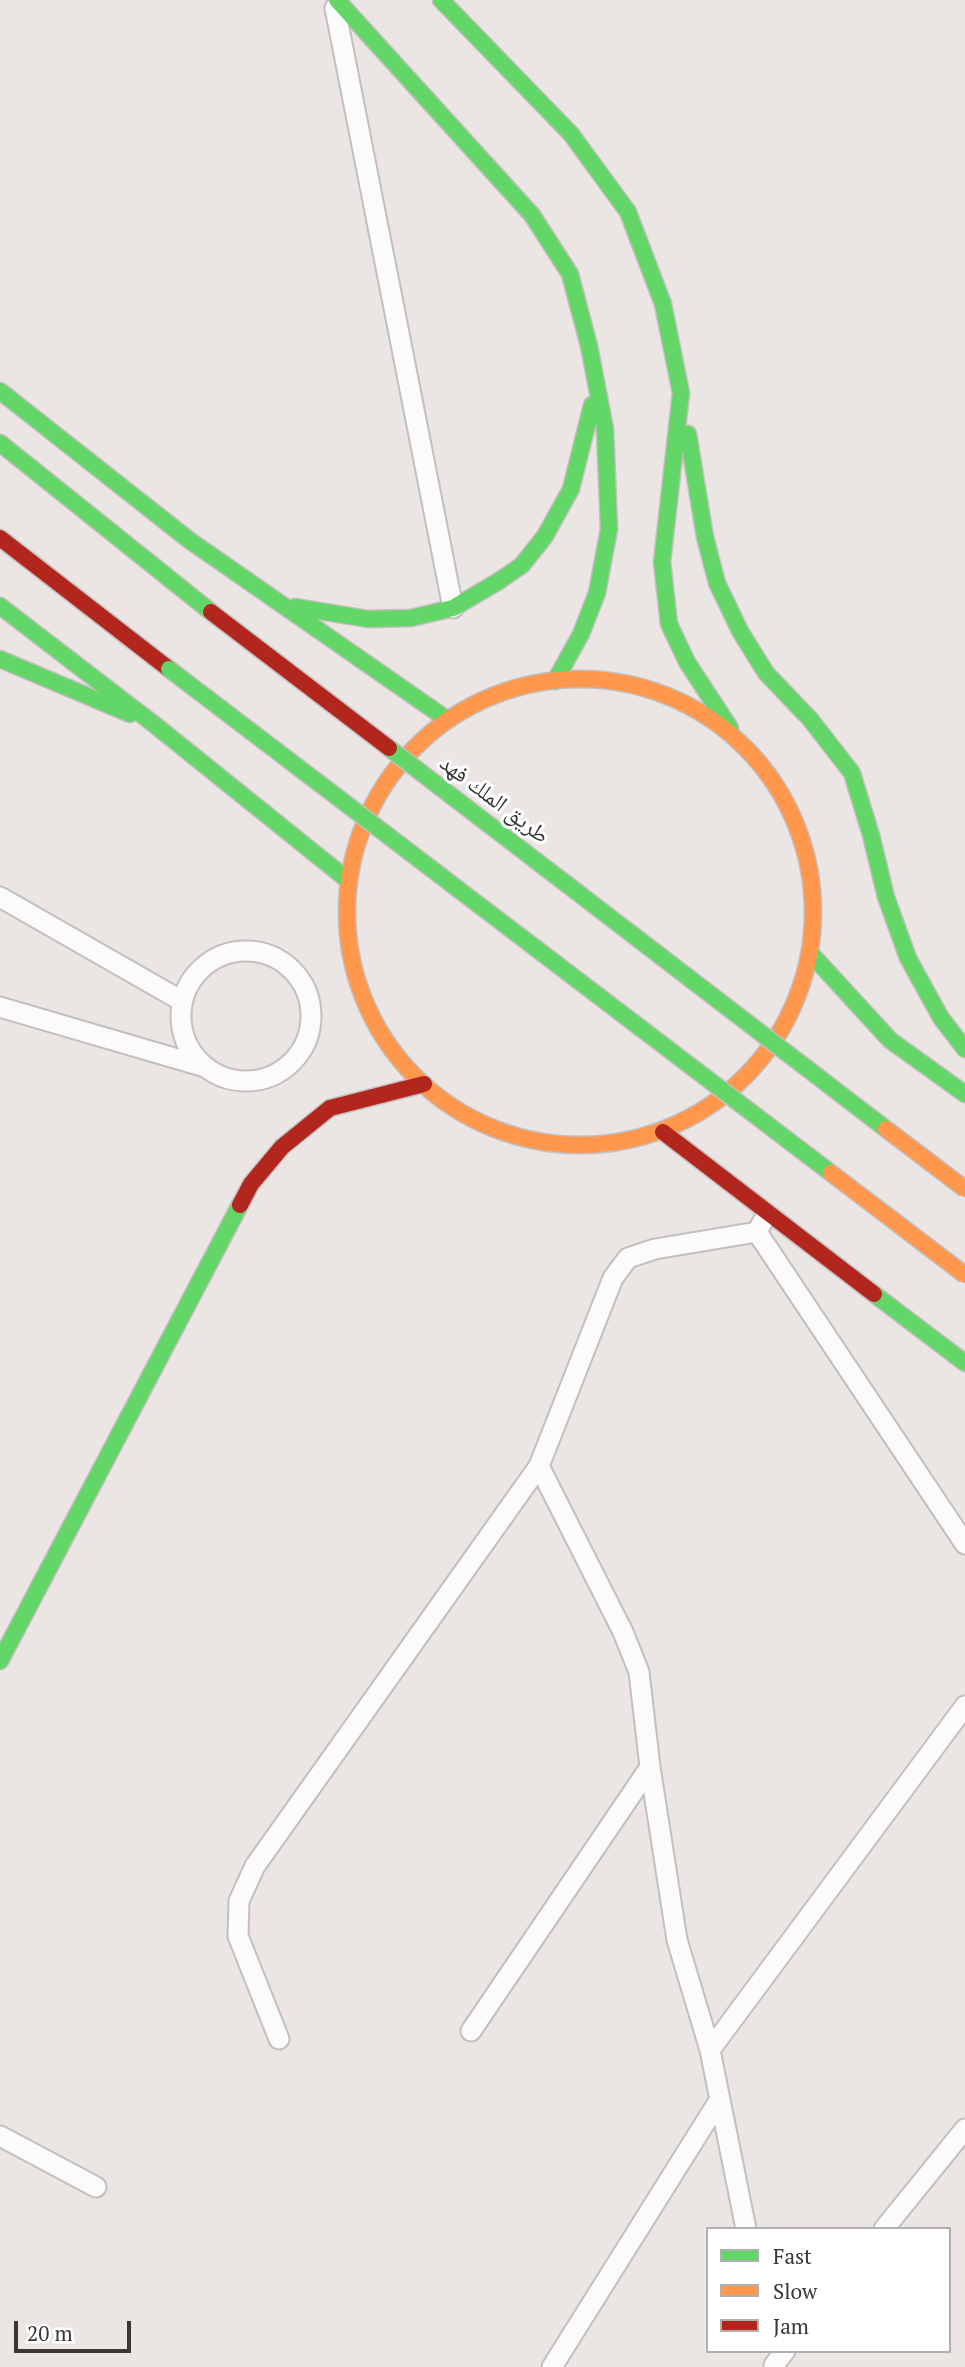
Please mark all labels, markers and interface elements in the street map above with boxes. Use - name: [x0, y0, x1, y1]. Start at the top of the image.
- street label: طريق الملك فهد: [434, 750, 554, 850]
- legend: [706, 2227, 951, 2353]
- text: Fast: [773, 2242, 812, 2270]
- text: Slow: [773, 2277, 817, 2305]
- scale bar: [18, 2308, 135, 2352]
- text: Jam: [773, 2312, 809, 2340]
- text: 20 m: [27, 2319, 73, 2347]

